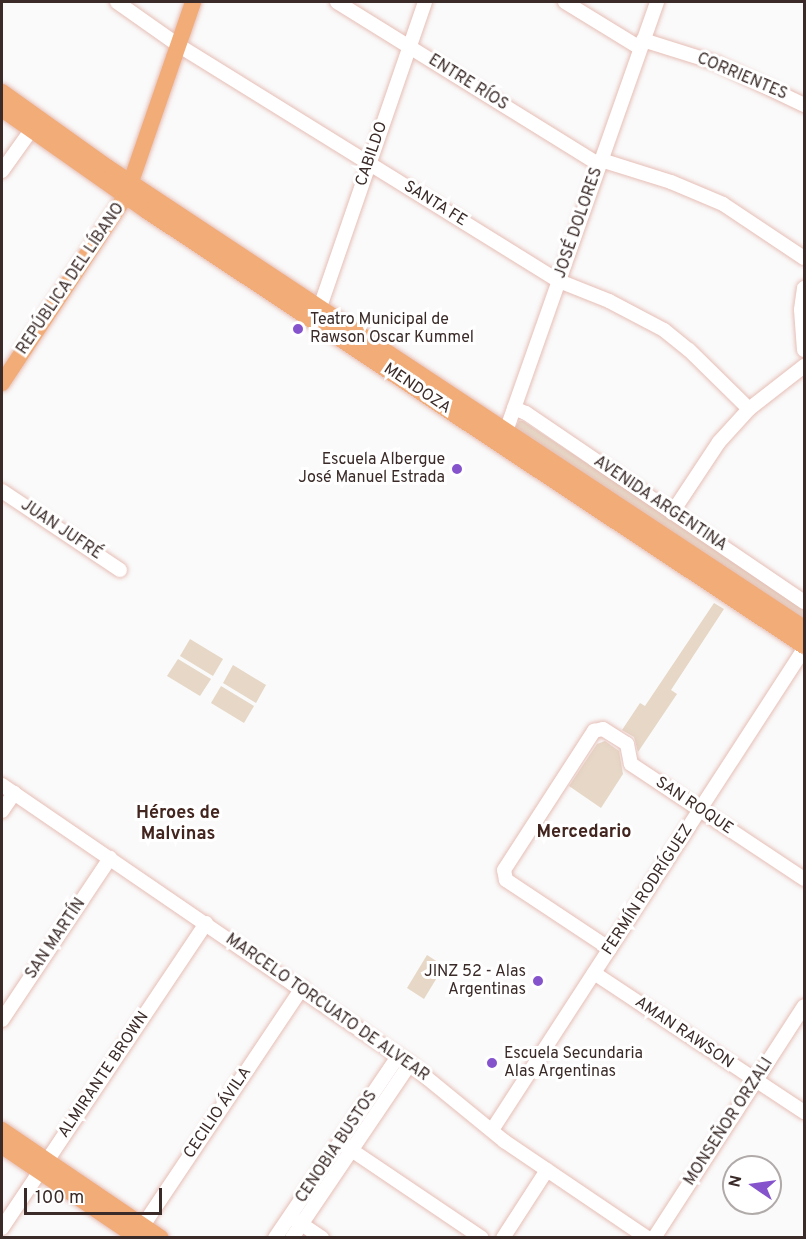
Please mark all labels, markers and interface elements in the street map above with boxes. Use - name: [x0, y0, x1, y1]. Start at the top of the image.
- street label: CORRIENTES: [694, 49, 790, 105]
- street label: ENTRE RÍOS: [425, 51, 511, 115]
- street label: CABILDO: [352, 119, 392, 189]
- street label: JOSÉ DOLORES: [551, 165, 607, 281]
- street label: SANTA FE: [400, 177, 470, 231]
- street label: REPÚBLICA DEL LÍBANO: [13, 199, 129, 359]
- place label: Teatro Municipal de Rawson Oscar Kummel: [310, 310, 474, 348]
- marker: Teatro Municipal de Rawson Oscar Kummel: [291, 322, 305, 336]
- street label: MENDOZA: [380, 360, 454, 418]
- place label: Escuela Albergue José Manuel Estrada: [298, 450, 445, 488]
- street label: AVENIDA ARGENTINA: [589, 452, 731, 556]
- marker: Escuela Albergue José Manuel Estrada: [450, 462, 464, 476]
- street label: JUAN JUFRÉ: [17, 496, 105, 564]
- street label: SAN ROQUE: [652, 773, 736, 839]
- district label: Héroes de Malvinas: [136, 804, 220, 846]
- street label: FERMÍN RODRÍGUEZ: [599, 821, 697, 959]
- district label: Mercedario: [537, 822, 631, 844]
- street label: SAN MARTÍN: [22, 895, 90, 983]
- street label: MARCELO TORCUATO DE ALVEAR: [221, 930, 433, 1086]
- place label: JINZ 52 - Alas Argentinas: [423, 962, 526, 1000]
- marker: JINZ 52 - Alas Argentinas: [531, 974, 545, 988]
- street label: AMAN RAWSON: [631, 993, 737, 1073]
- street label: ALMIRANTE BROWN: [55, 1008, 153, 1142]
- place label: Escuela Secundaria Alas Argentinas: [504, 1044, 643, 1082]
- street label: MONSEÑOR ORZALI: [680, 1054, 778, 1190]
- marker: Escuela Secundaria Alas Argentinas: [485, 1056, 499, 1070]
- street label: CECILIO ÁVILA: [180, 1063, 256, 1163]
- street label: CENOBIA BUSTOS: [292, 1087, 382, 1207]
- north arrow: [722, 1155, 782, 1215]
- scale bar: [27, 1176, 165, 1214]
- text: 100 m: [35, 1187, 84, 1210]

